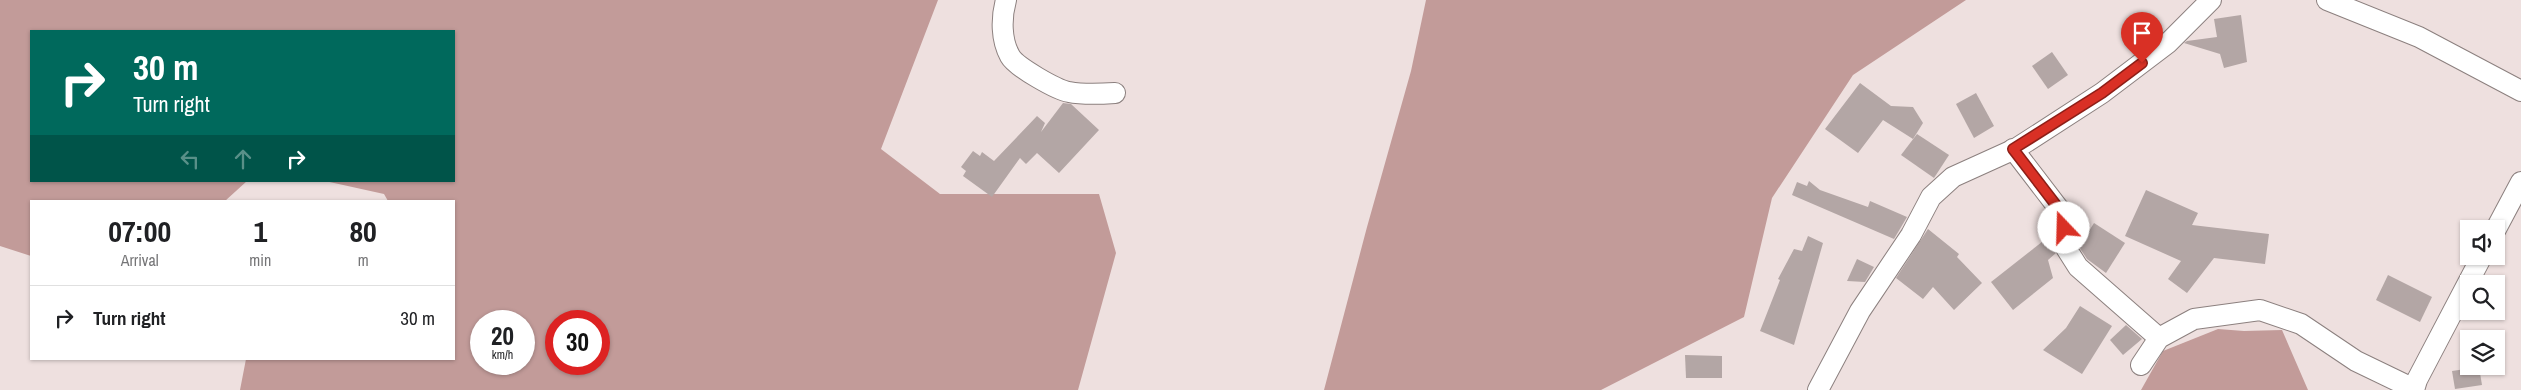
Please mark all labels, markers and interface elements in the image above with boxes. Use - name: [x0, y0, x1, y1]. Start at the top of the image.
- pin: [2121, 12, 2163, 63]
- icon: arrive: [2128, 19, 2156, 47]
- text: 30 m: [133, 44, 198, 91]
- icon: right: [50, 50, 115, 115]
- text: Turn right: [133, 89, 210, 119]
- icon: left: [176, 145, 204, 173]
- icon: ahead: [229, 145, 257, 173]
- icon: right: [282, 145, 310, 173]
- position arrow: [2037, 201, 2089, 253]
- text: 07:00: [108, 211, 171, 251]
- text: 1: [253, 211, 267, 251]
- text: 80: [349, 211, 377, 251]
- map controls: [2460, 220, 2505, 375]
- button: sound: [2460, 220, 2505, 265]
- text: Arrival: [121, 249, 159, 271]
- text: min: [249, 249, 271, 271]
- text: m: [358, 249, 369, 271]
- button: search: [2460, 275, 2505, 320]
- icon: right: [50, 304, 78, 332]
- text: Turn right: [93, 305, 165, 331]
- text: 30 m: [400, 305, 435, 331]
- speed limit sign: 30: [545, 310, 610, 375]
- text: 20: [491, 319, 514, 353]
- button: layers: [2460, 330, 2505, 375]
- text: km/h: [492, 347, 513, 363]

